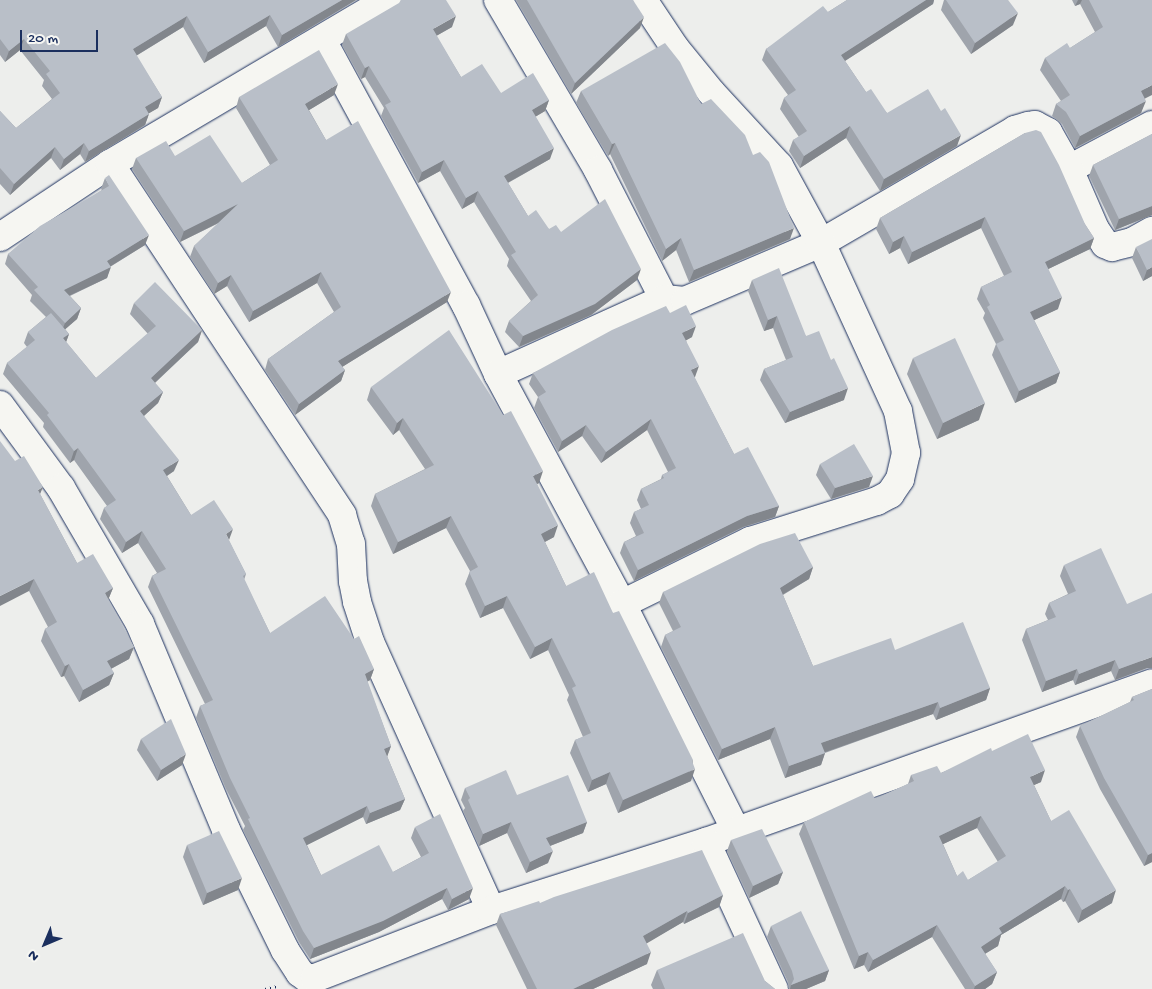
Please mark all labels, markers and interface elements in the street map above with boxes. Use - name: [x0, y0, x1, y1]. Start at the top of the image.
- scale bar: [22, 20, 100, 52]
- text: 20 m: [28, 30, 58, 48]
- north arrow: [20, 919, 70, 969]
- text: N: [25, 946, 43, 964]

